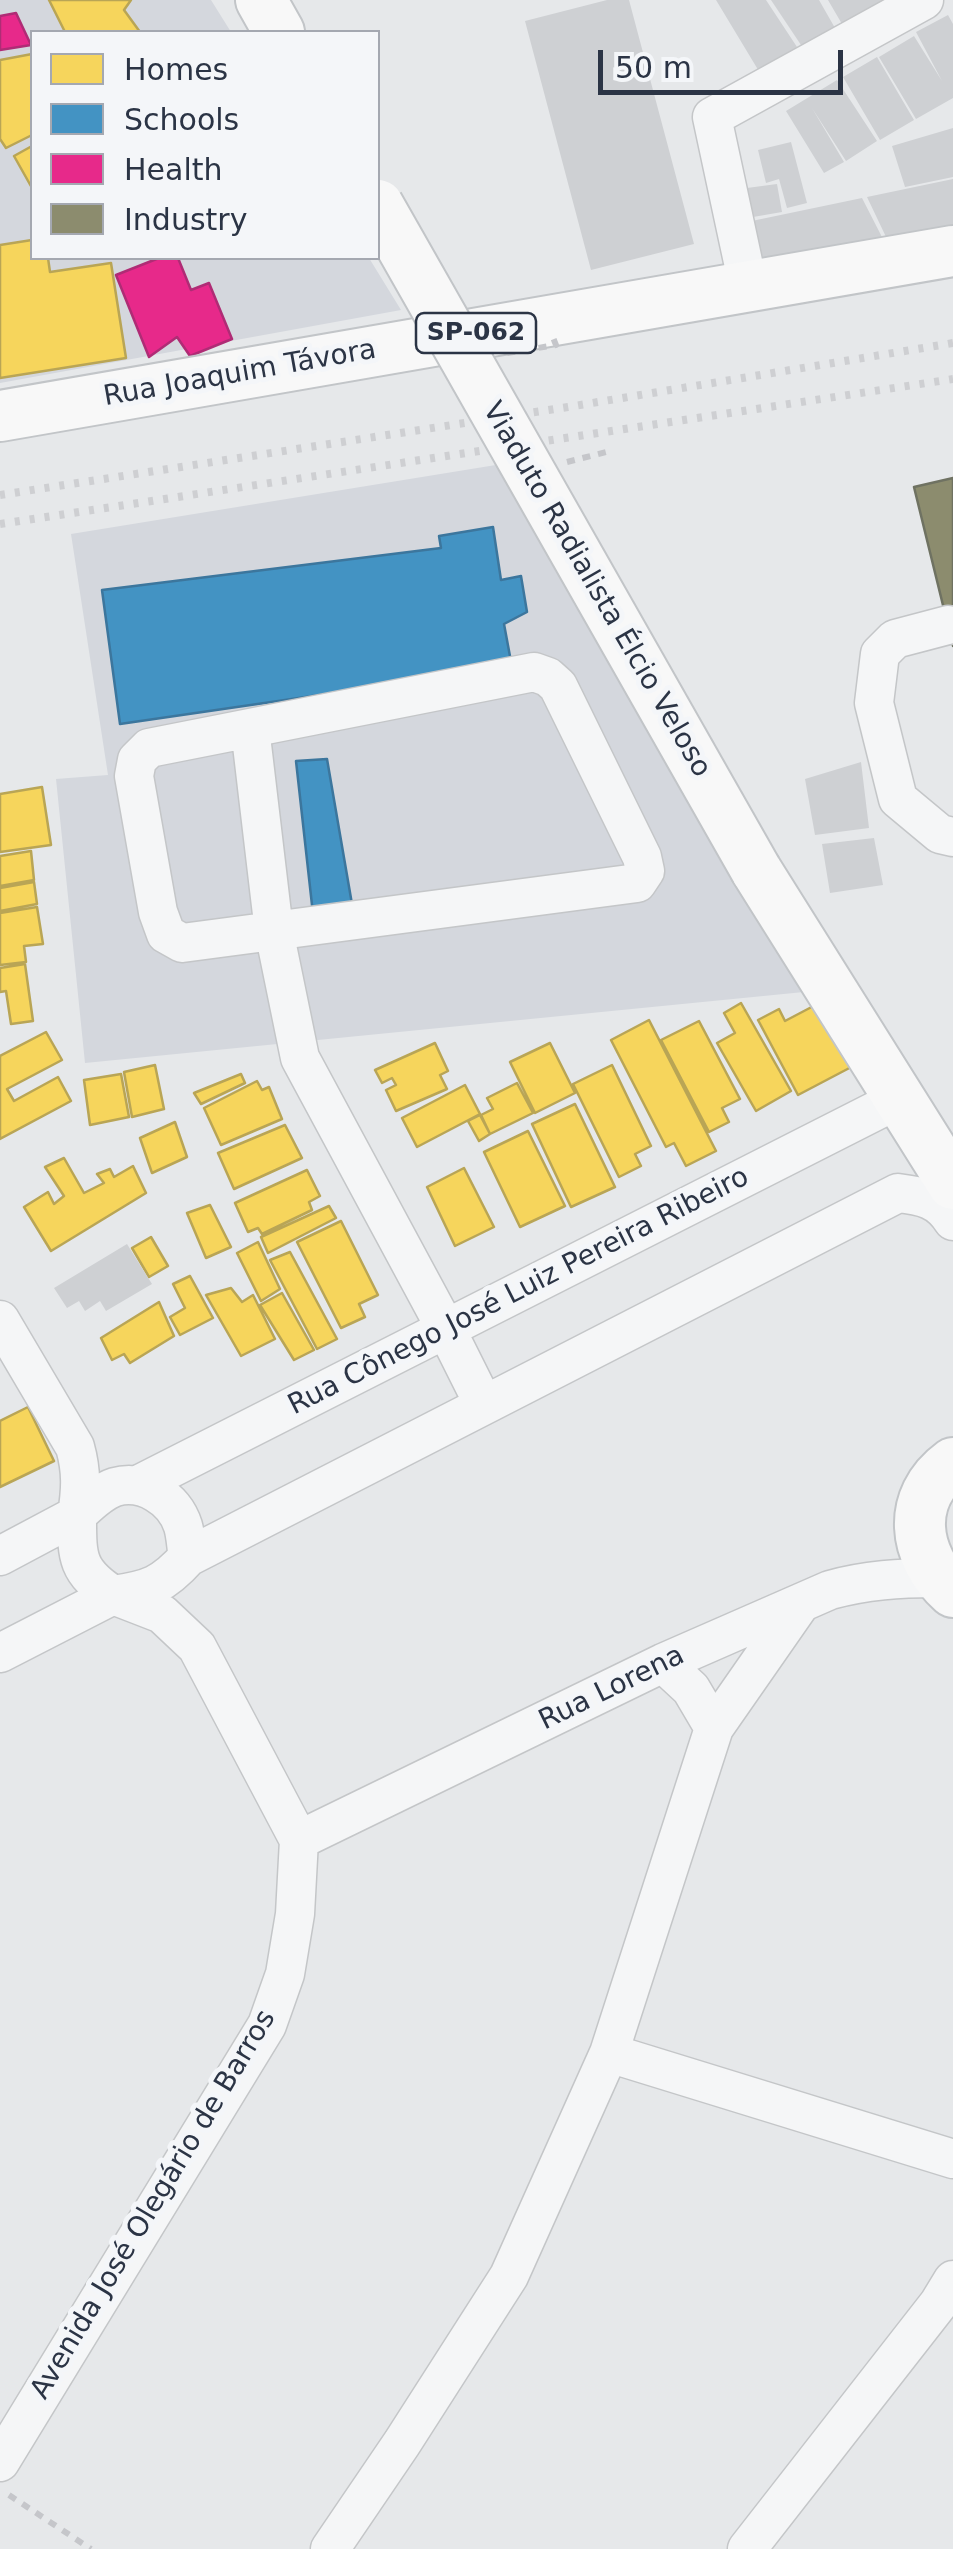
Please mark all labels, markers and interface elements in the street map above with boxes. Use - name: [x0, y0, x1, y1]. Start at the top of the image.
- legend: [30, 30, 380, 260]
- scale bar: [603, 30, 848, 92]
- text: 50 m: [615, 50, 692, 85]
- text: Homes: [124, 52, 228, 87]
- text: Schools: [124, 102, 239, 137]
- text: Health: [124, 152, 223, 187]
- text: Industry: [124, 202, 247, 237]
- road number: SP-062: [416, 313, 536, 353]
- street label: Rua Joaquim Távora: [101, 333, 379, 415]
- street label: Viaduto Radialista Élcio Veloso: [475, 397, 717, 783]
- street label: Rua Cônego José Luiz Pereira Ribeiro: [283, 1161, 755, 1423]
- street label: Rua Lorena: [534, 1639, 690, 1739]
- street label: Avenida José Olegário de Barros: [24, 2004, 284, 2406]

